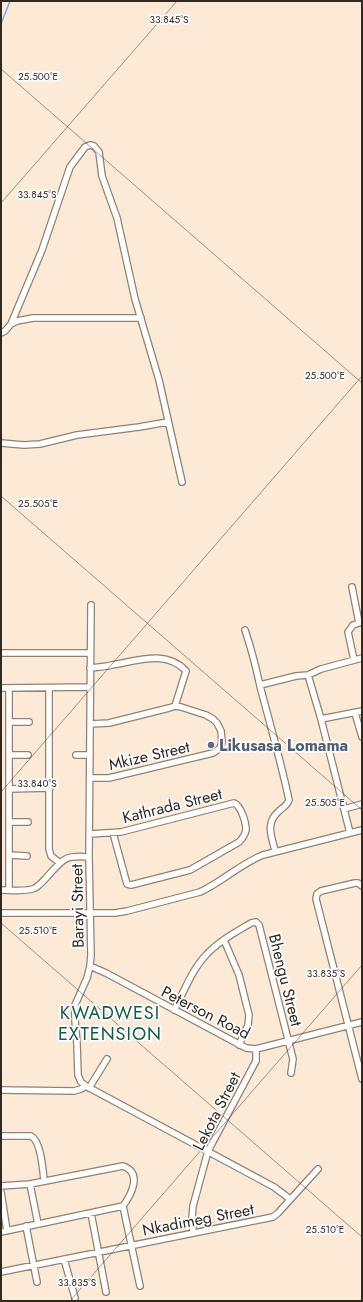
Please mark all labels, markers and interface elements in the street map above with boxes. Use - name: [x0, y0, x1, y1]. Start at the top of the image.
- text: 33.845°S: [150, 12, 189, 27]
- text: 25.500°E: [18, 69, 58, 84]
- text: 33.845°S: [18, 187, 57, 202]
- text: 25.500°E: [305, 368, 345, 383]
- text: 25.505°E: [18, 496, 58, 511]
- place label: Likusasa Lomama: [219, 734, 348, 757]
- street label: Mkize Street: [106, 735, 192, 776]
- marker: Likusasa Lomama: [206, 740, 216, 750]
- text: 33.840°S: [17, 776, 57, 791]
- street label: Kathrada Street: [120, 782, 225, 829]
- text: 25.505°E: [305, 795, 345, 810]
- street label: Barayi Street: [65, 864, 90, 948]
- text: 25.510°E: [19, 923, 57, 938]
- street label: Bhengu Street: [263, 932, 308, 1029]
- text: 33.835°S: [307, 966, 346, 981]
- street label: Peterson Road: [157, 980, 254, 1045]
- district label: KWADWESI EXTENSION: [58, 1000, 162, 1047]
- street label: Lekota Street: [187, 1068, 246, 1155]
- street label: Nkadimeg Street: [140, 1197, 256, 1242]
- text: 25.510°E: [306, 1222, 344, 1237]
- text: 33.835°S: [58, 1275, 97, 1290]

